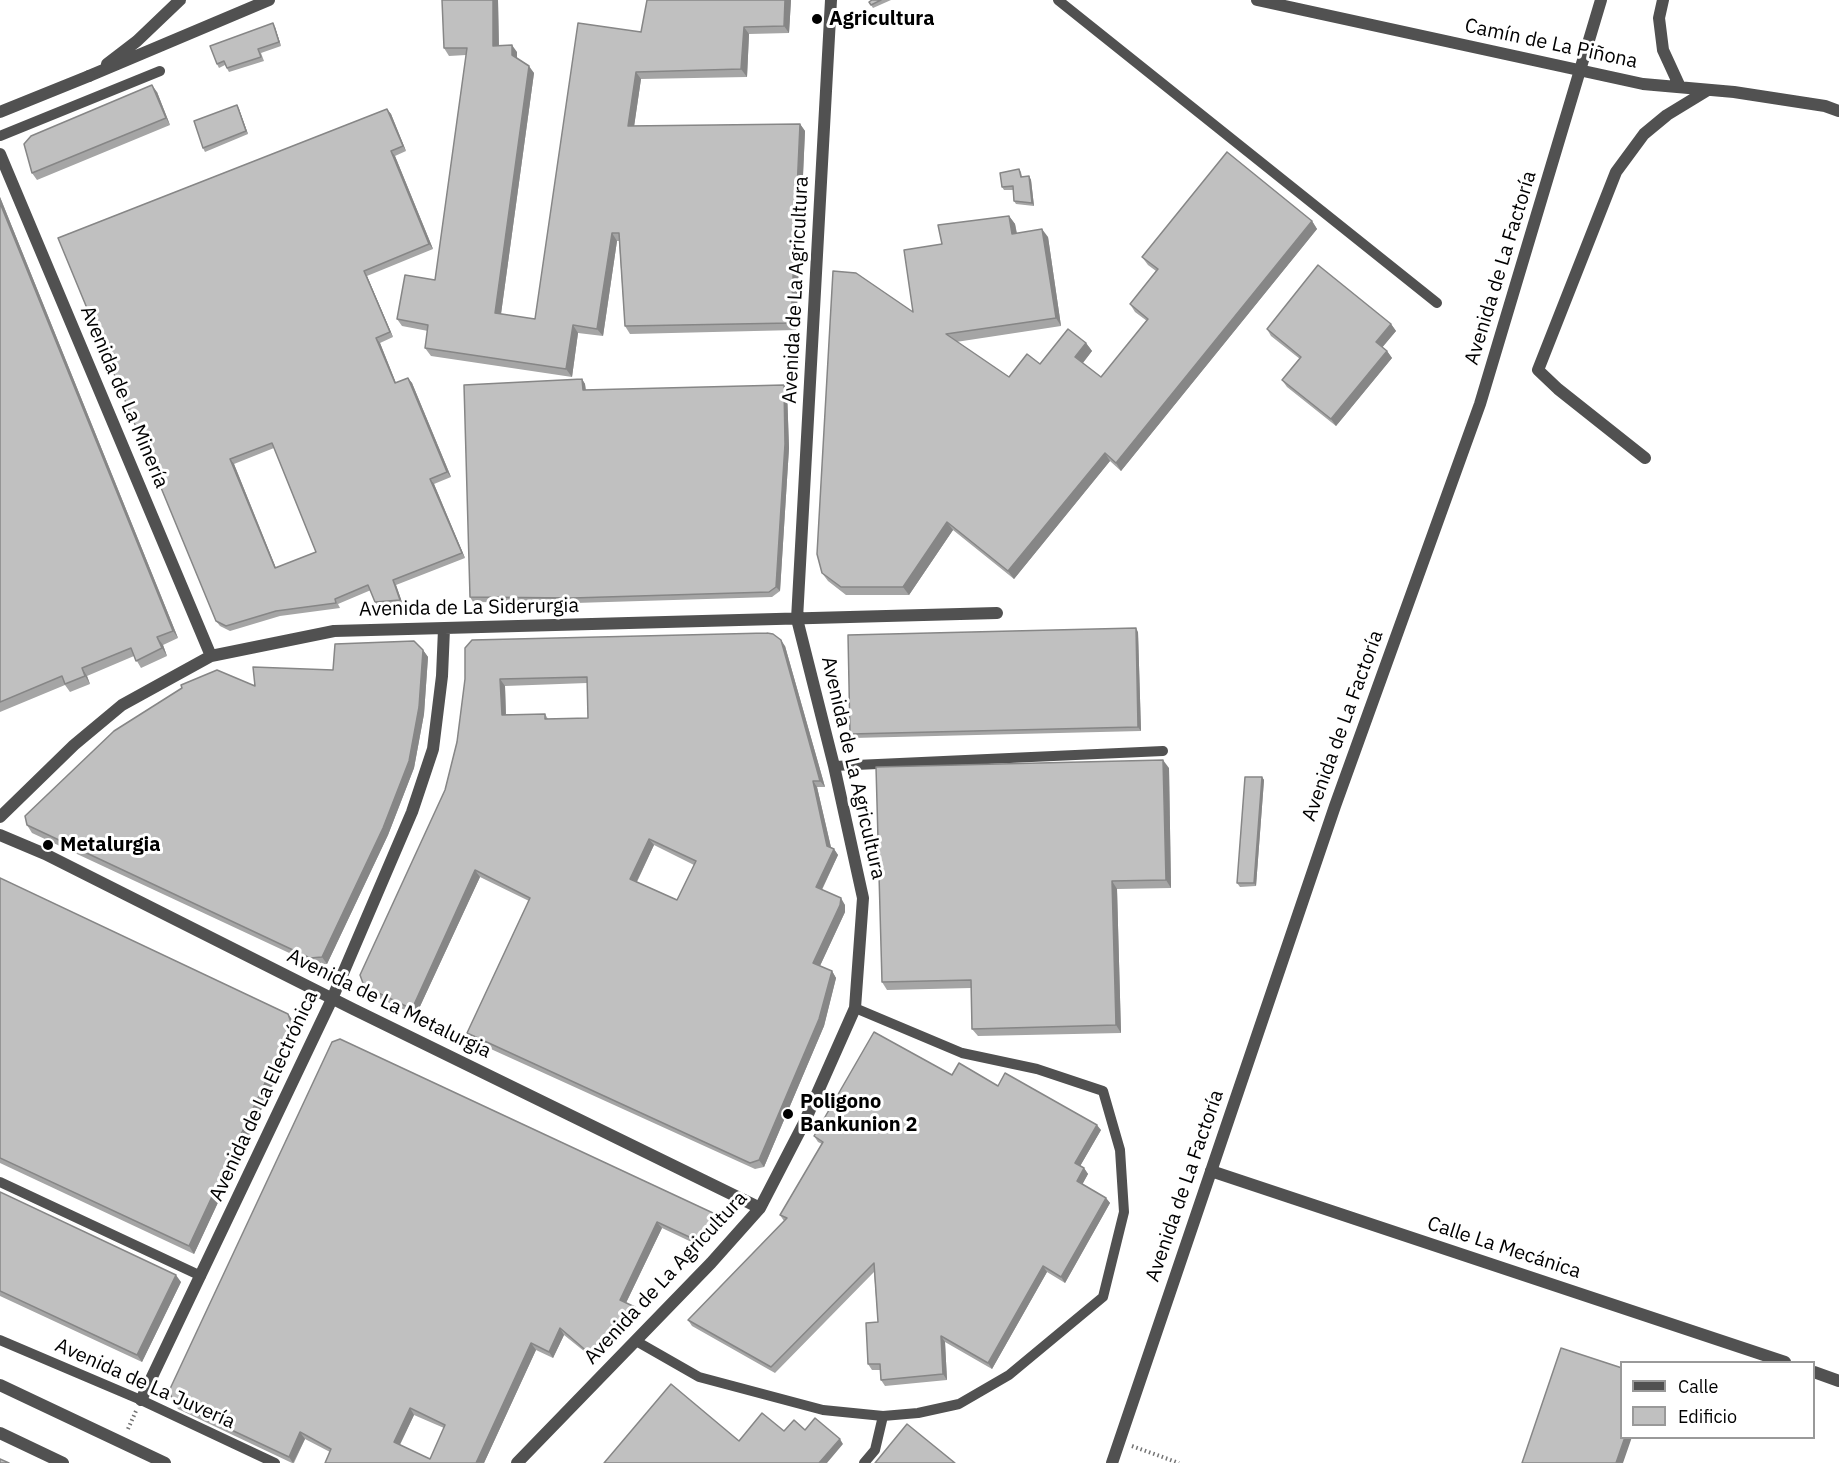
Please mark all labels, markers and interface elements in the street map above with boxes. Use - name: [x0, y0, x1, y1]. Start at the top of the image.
- place label: Agricultura: [829, 7, 935, 31]
- marker: Agricultura: [810, 12, 824, 26]
- street label: Camín de La Piñona: [1462, 14, 1640, 74]
- street label: Avenida de La Factoría: [1460, 168, 1542, 368]
- street label: Avenida de La Agricultura: [778, 176, 814, 404]
- street label: Avenida de La Minería: [75, 302, 173, 492]
- street label: Avenida de La Siderurgia: [359, 594, 579, 622]
- street label: Avenida de La Factoría: [1297, 627, 1389, 825]
- street label: Avenida de La Agricultura: [816, 654, 890, 882]
- place label: Metalurgia: [60, 833, 161, 857]
- marker: Metalurgia: [41, 838, 55, 852]
- street label: Avenida de La Metalurgia: [283, 944, 495, 1064]
- street label: Avenida de La Electrónica: [205, 987, 323, 1205]
- street label: Avenida de La Factoría: [1141, 1087, 1229, 1285]
- place label: Poligono Bankunion 2: [800, 1090, 917, 1137]
- marker: Poligono Bankunion 2: [781, 1107, 795, 1121]
- street label: Avenida de La Agricultura: [579, 1186, 753, 1370]
- street label: Calle La Mecánica: [1424, 1212, 1584, 1284]
- street label: Avenida de La Juvería: [51, 1334, 239, 1434]
- legend: [1620, 1361, 1815, 1439]
- text: Calle: [1678, 1375, 1718, 1398]
- text: Edificio: [1678, 1405, 1737, 1428]

